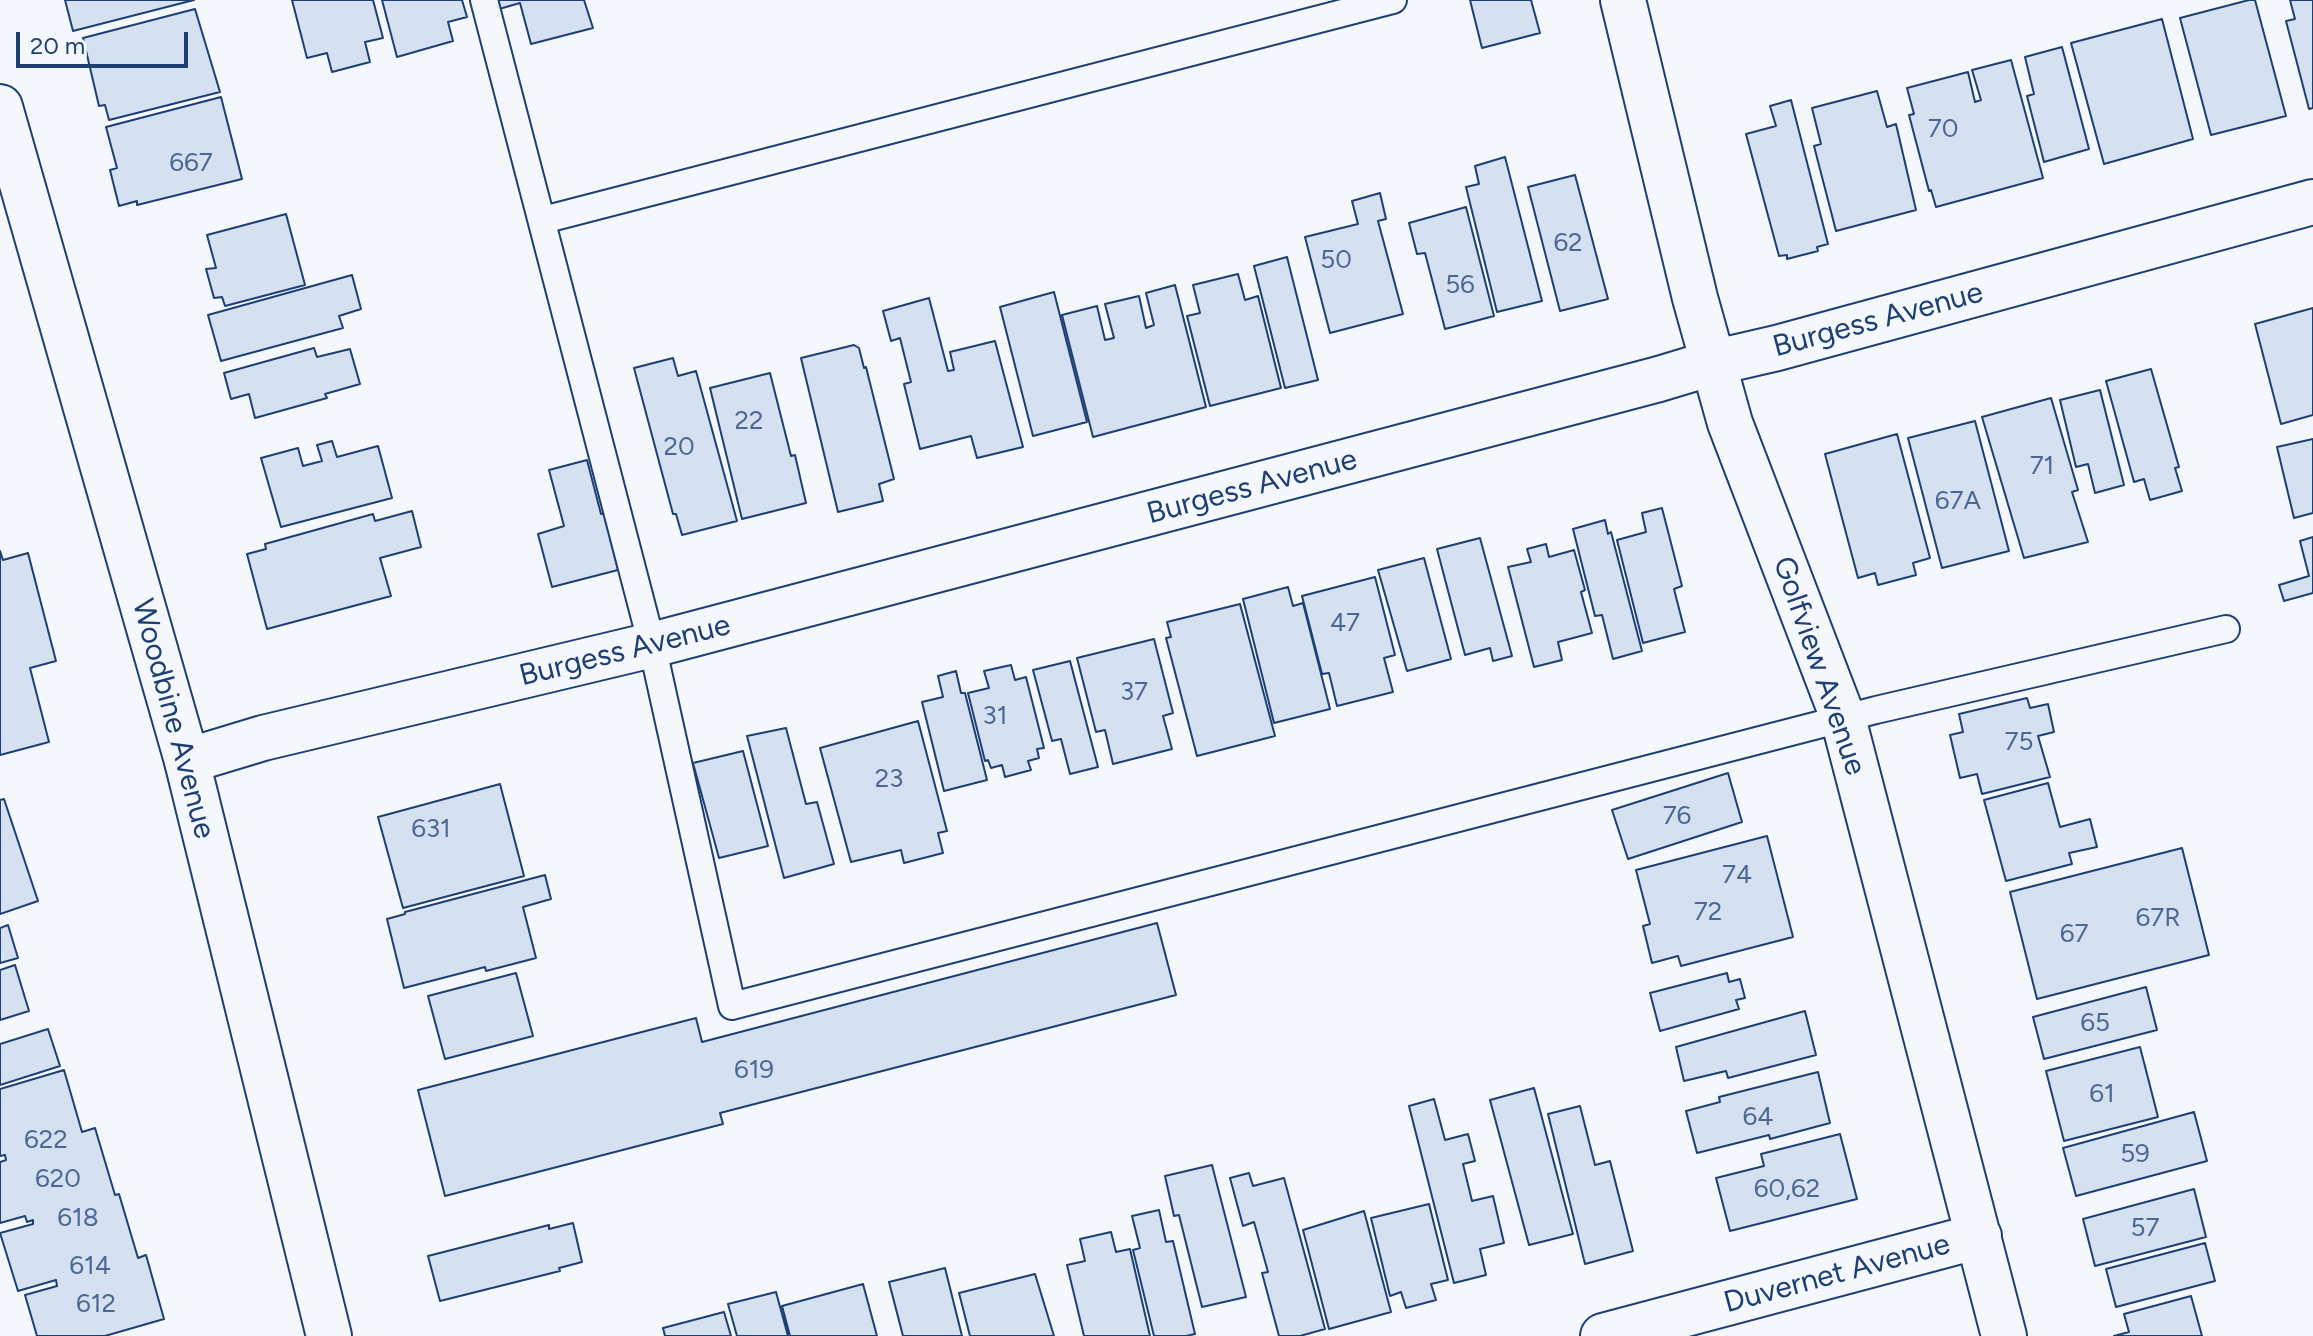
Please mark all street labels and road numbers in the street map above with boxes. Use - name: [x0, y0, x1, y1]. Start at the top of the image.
- street label: Burgess Avenue: [1769, 275, 1987, 365]
- street label: Burgess Avenue: [1143, 442, 1361, 532]
- street label: Golfview Avenue: [1765, 552, 1873, 780]
- street label: Woodbine Avenue: [124, 595, 222, 843]
- street label: Burgess Avenue: [516, 607, 734, 695]
- street label: Duvernet Avenue: [1720, 1227, 1954, 1321]

